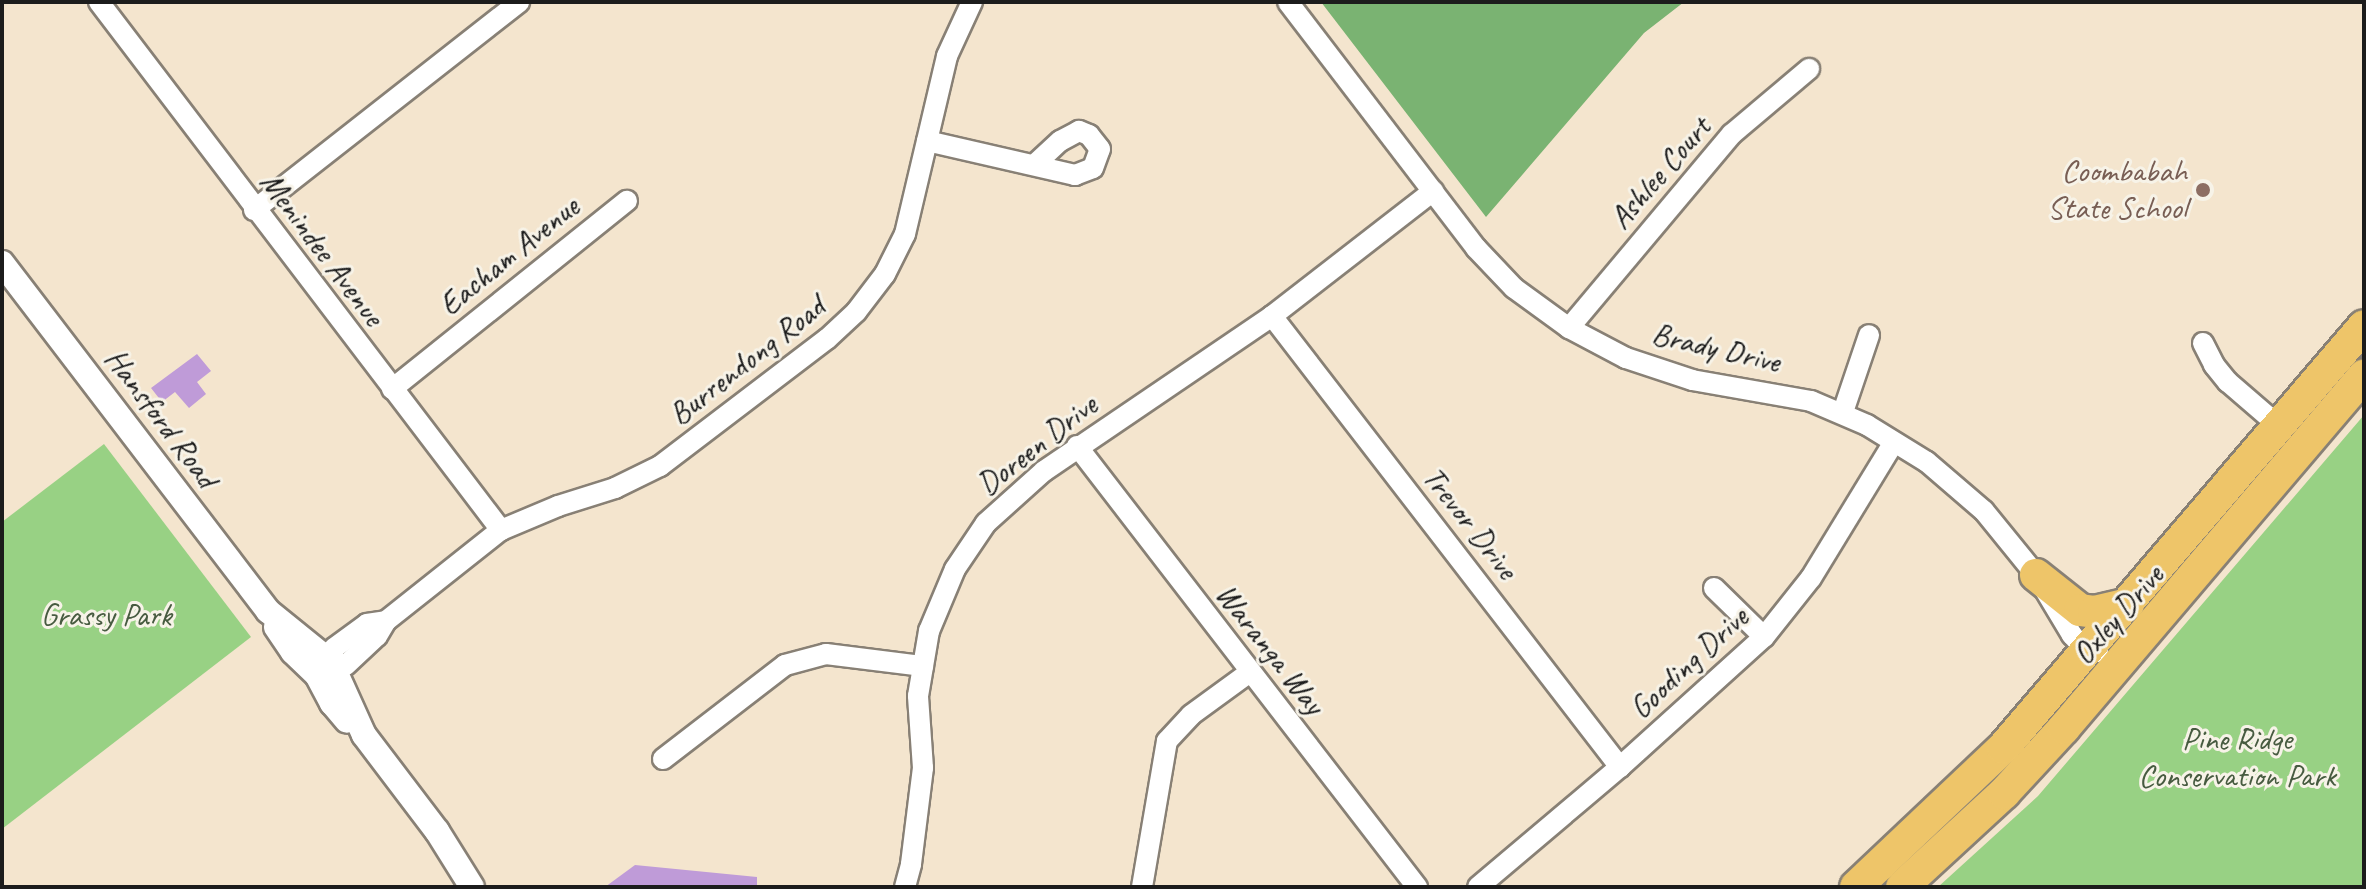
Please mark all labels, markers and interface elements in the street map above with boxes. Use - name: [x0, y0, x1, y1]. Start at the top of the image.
- street label: Ashlee Court: [1601, 109, 1719, 237]
- place label: Coombabah State School: [2049, 153, 2187, 228]
- street label: Menindee Avenue: [252, 164, 392, 334]
- marker: Coombabah State School: [2194, 181, 2212, 199]
- street label: Eacham Avenue: [431, 188, 587, 324]
- street label: Burrendong Road: [661, 288, 833, 434]
- street label: Brady Drive: [1648, 315, 1784, 381]
- street label: Hansford Road: [97, 341, 225, 495]
- street label: Doreen Drive: [969, 386, 1105, 504]
- street label: Trevor Drive: [1414, 459, 1526, 587]
- street label: Oxley Drive: [2064, 557, 2172, 673]
- street label: Waranga Way: [1207, 576, 1333, 722]
- park label: Grassy Park: [40, 596, 172, 634]
- street label: Gooding Drive: [1622, 599, 1756, 727]
- park label: Pine Ridge Conservation Park: [2138, 721, 2336, 796]

